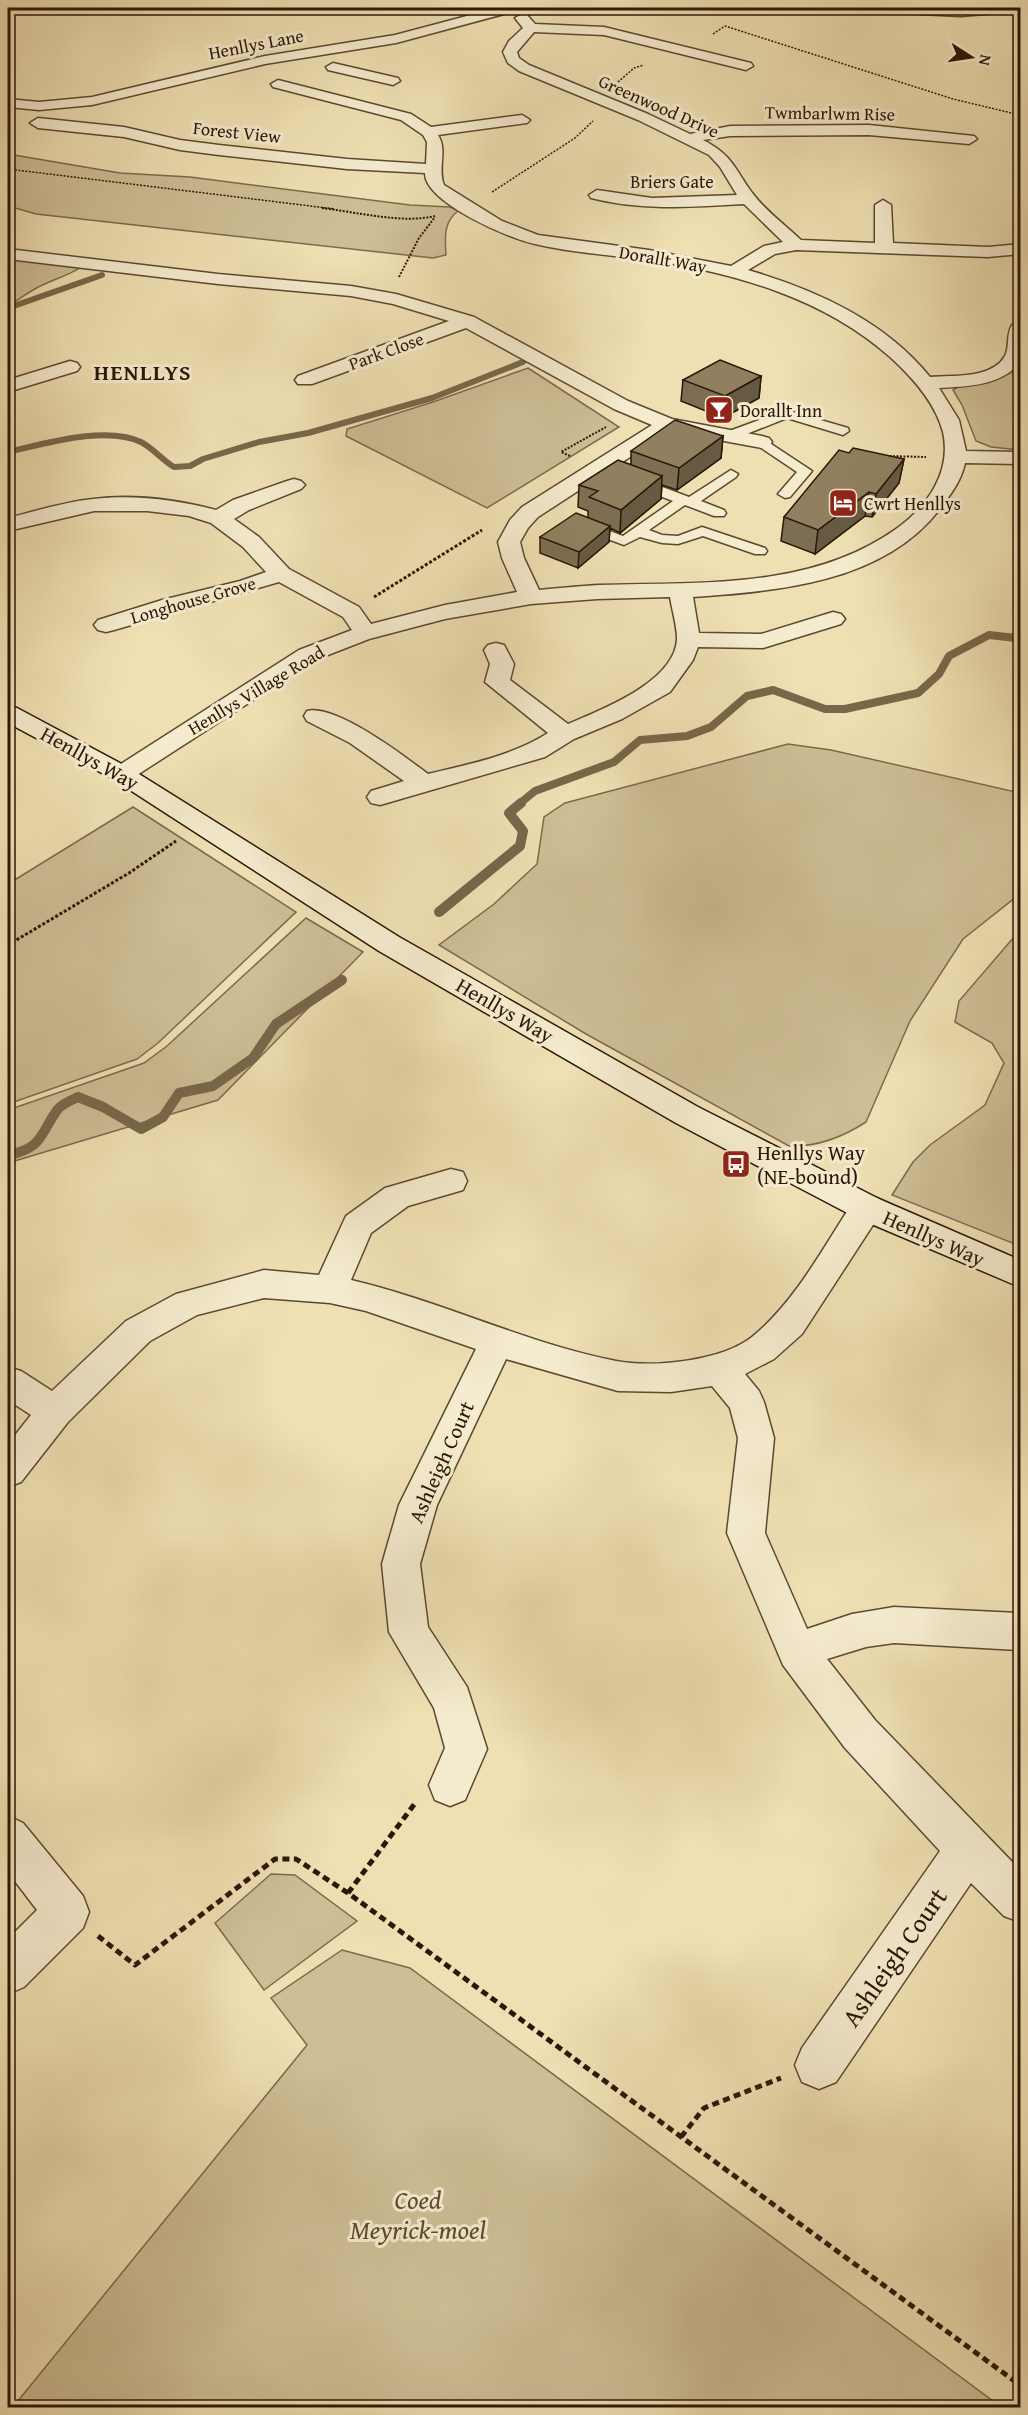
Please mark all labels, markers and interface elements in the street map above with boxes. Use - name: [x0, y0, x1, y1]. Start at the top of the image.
- street label: Henllys Lane: [206, 22, 306, 66]
- north arrow: [941, 27, 1001, 87]
- text: N: [973, 52, 999, 68]
- street label: Greenwood Drive: [594, 67, 724, 145]
- street label: Twmbarlwm Rise: [765, 98, 895, 128]
- street label: Forest View: [192, 114, 283, 150]
- street label: Briers Gate: [630, 168, 714, 195]
- street label: Dorallt Way: [617, 238, 709, 280]
- street label: Park Close: [345, 325, 427, 377]
- district label: HENLLYS: [94, 356, 192, 388]
- bar icon: Dorallt Inn: [703, 394, 735, 426]
- place label: Dorallt Inn: [740, 397, 822, 424]
- hotel icon: Cwrt Henllys: [827, 487, 859, 519]
- place label: Cwrt Henllys: [864, 490, 961, 517]
- street label: Longhouse Grove: [127, 569, 259, 631]
- street label: Henllys Village Road: [183, 638, 330, 742]
- street label: Henllys Way: [35, 718, 145, 798]
- street label: Henllys Way: [450, 970, 560, 1051]
- place label: Henllys Way (NE-bound): [757, 1137, 866, 1192]
- bus stop icon: Henllys Way (NE-bound): [720, 1148, 752, 1180]
- street label: Henllys Way: [878, 1202, 990, 1274]
- street label: Ashleigh Court: [400, 1395, 482, 1528]
- street label: Ashleigh Court: [832, 1879, 956, 2035]
- park label: Coed Meyrick-moel: [350, 2180, 486, 2249]

